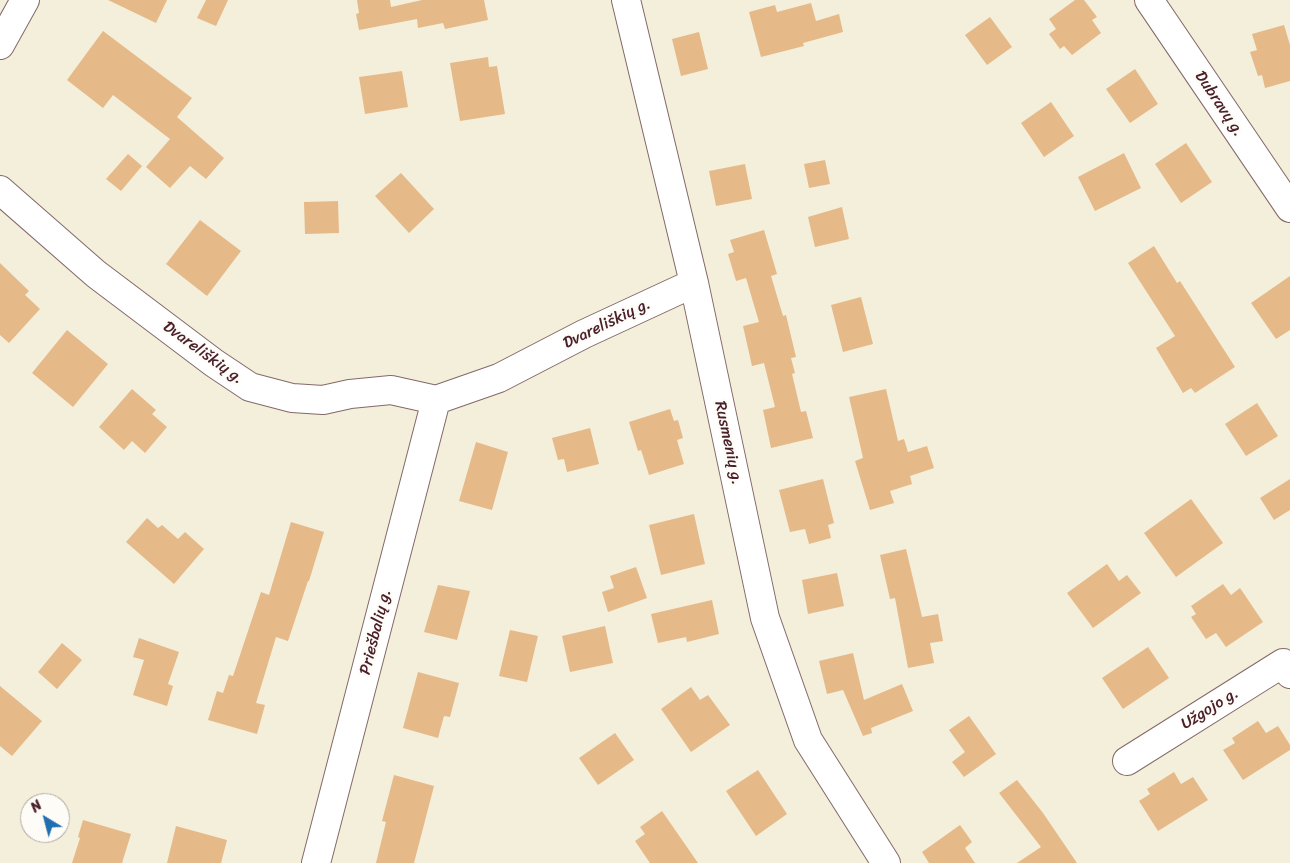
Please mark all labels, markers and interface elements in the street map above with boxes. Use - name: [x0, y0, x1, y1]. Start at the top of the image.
- street label: Dubravų g.: [1190, 68, 1248, 140]
- street label: Dvareliškių g.: [560, 295, 654, 353]
- street label: Dvareliškių g.: [159, 317, 247, 389]
- street label: Rusmenių g.: [710, 399, 746, 487]
- street label: Priešbalių g.: [356, 587, 396, 677]
- street label: Užgojo g.: [1178, 684, 1242, 734]
- north arrow: [20, 793, 70, 843]
- text: N: [25, 794, 48, 819]

